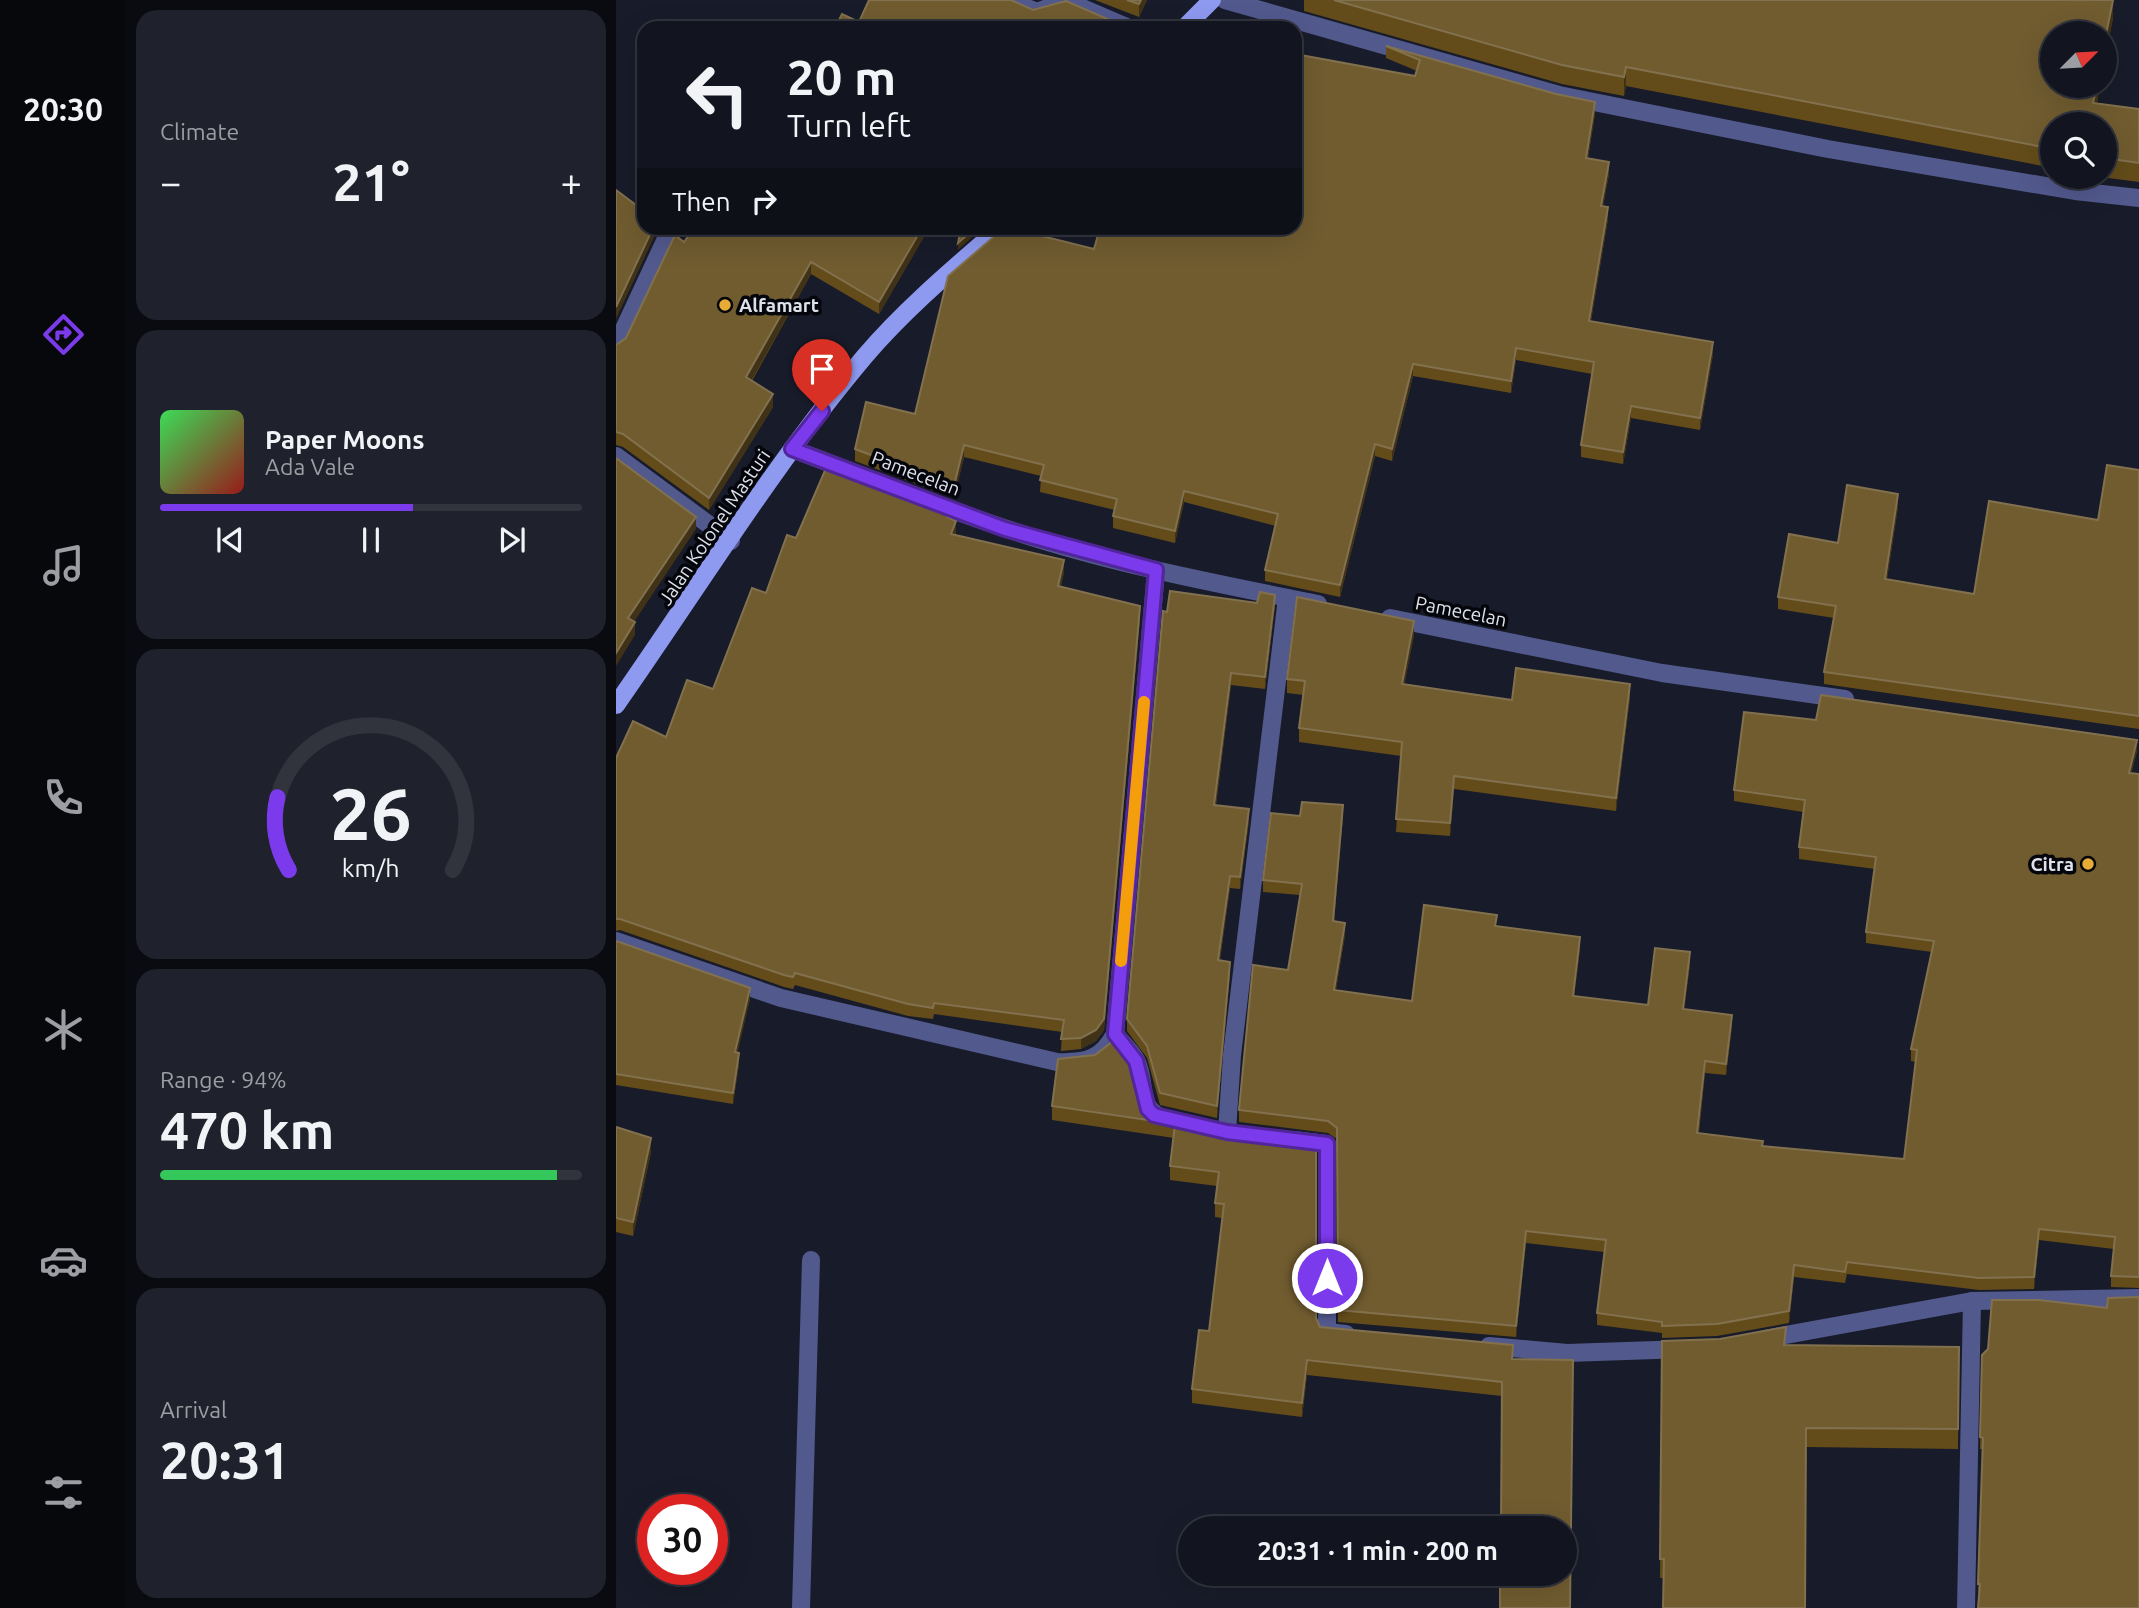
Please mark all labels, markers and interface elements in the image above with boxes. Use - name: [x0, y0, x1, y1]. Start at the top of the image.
- north arrow: [2040, 21, 2118, 98]
- map controls: [2040, 21, 2117, 189]
- icon: left: [672, 49, 763, 140]
- text: 20 m: [787, 49, 896, 104]
- text: 20:30: [23, 91, 103, 127]
- text: Turn left: [787, 107, 911, 143]
- button: search: [2040, 112, 2117, 189]
- text: Climate: [160, 119, 239, 144]
- text: 21°: [332, 153, 410, 211]
- text: −: [160, 161, 181, 203]
- text: +: [561, 161, 582, 203]
- icon: right: [745, 182, 783, 220]
- text: Then: [672, 187, 731, 216]
- place label: Alfamart: [739, 294, 819, 316]
- marker: Alfamart: [717, 297, 733, 313]
- icon: directions: [39, 310, 88, 359]
- pin: [792, 339, 852, 411]
- icon: arrive: [803, 350, 841, 388]
- text: Paper Moons: [265, 425, 424, 454]
- street label: Jalan Kolonel Masturi: [654, 445, 774, 609]
- street label: Pamecelan: [869, 446, 963, 500]
- text: Ada Vale: [265, 454, 355, 479]
- icon: previous: [211, 521, 249, 559]
- icon: pause: [352, 521, 390, 559]
- icon: next: [493, 521, 531, 559]
- icon: music: [39, 541, 88, 590]
- street label: Pamecelan: [1413, 591, 1509, 631]
- text: 26: [330, 772, 412, 854]
- icon: phone: [39, 773, 88, 822]
- place label: Citra: [2030, 853, 2074, 875]
- text: km/h: [342, 854, 400, 882]
- marker: Citra: [2080, 856, 2096, 872]
- icon: climate: [39, 1005, 88, 1054]
- text: Range · 94%: [160, 1067, 287, 1092]
- text: 470 km: [160, 1101, 334, 1159]
- icon: car: [39, 1236, 88, 1285]
- position arrow: [1290, 1241, 1364, 1315]
- text: Arrival: [160, 1397, 227, 1422]
- text: 20:31: [160, 1431, 290, 1489]
- icon: filters: [39, 1468, 88, 1517]
- speed limit sign: 30: [637, 1494, 728, 1585]
- text: 20:31 · 1 min · 200 m: [1257, 1536, 1498, 1565]

